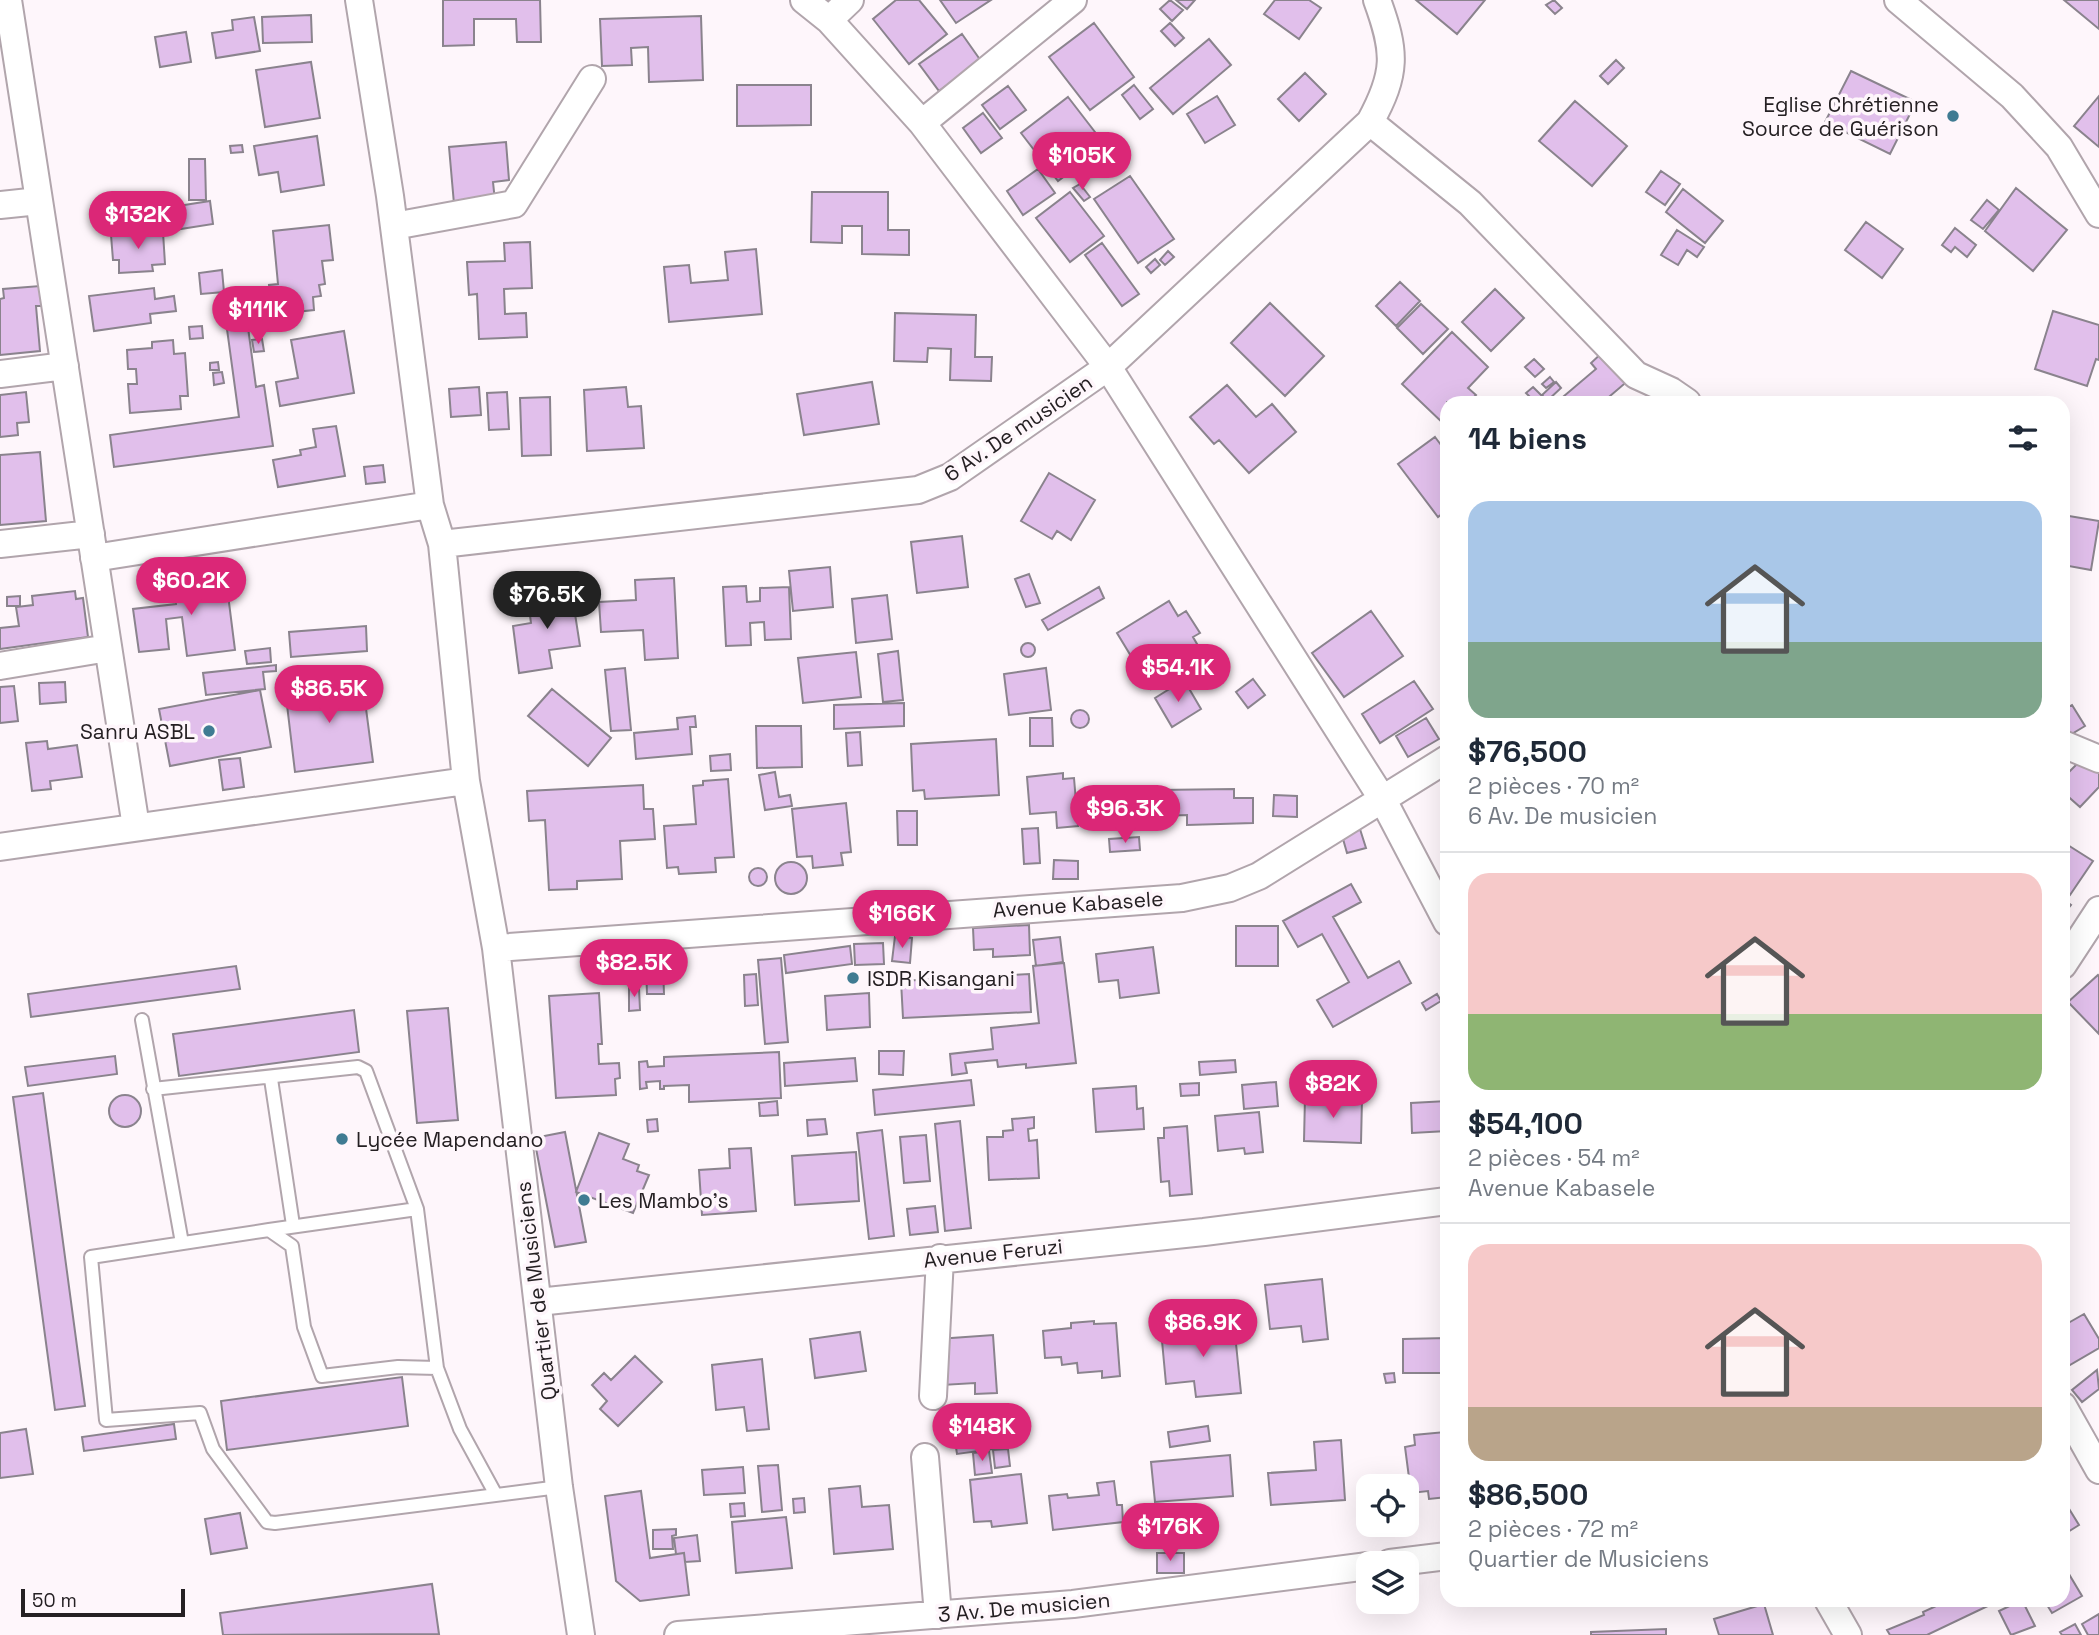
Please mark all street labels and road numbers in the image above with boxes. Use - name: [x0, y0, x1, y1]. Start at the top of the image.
- street label: 6 Av. De musicien: [939, 368, 1097, 488]
- street label: Avenue Kabasele: [992, 885, 1164, 923]
- street label: Quartier de Musiciens: [509, 1180, 563, 1402]
- street label: Avenue Feruzi: [922, 1232, 1064, 1274]
- street label: 3 Av. De musicien: [937, 1586, 1111, 1628]

